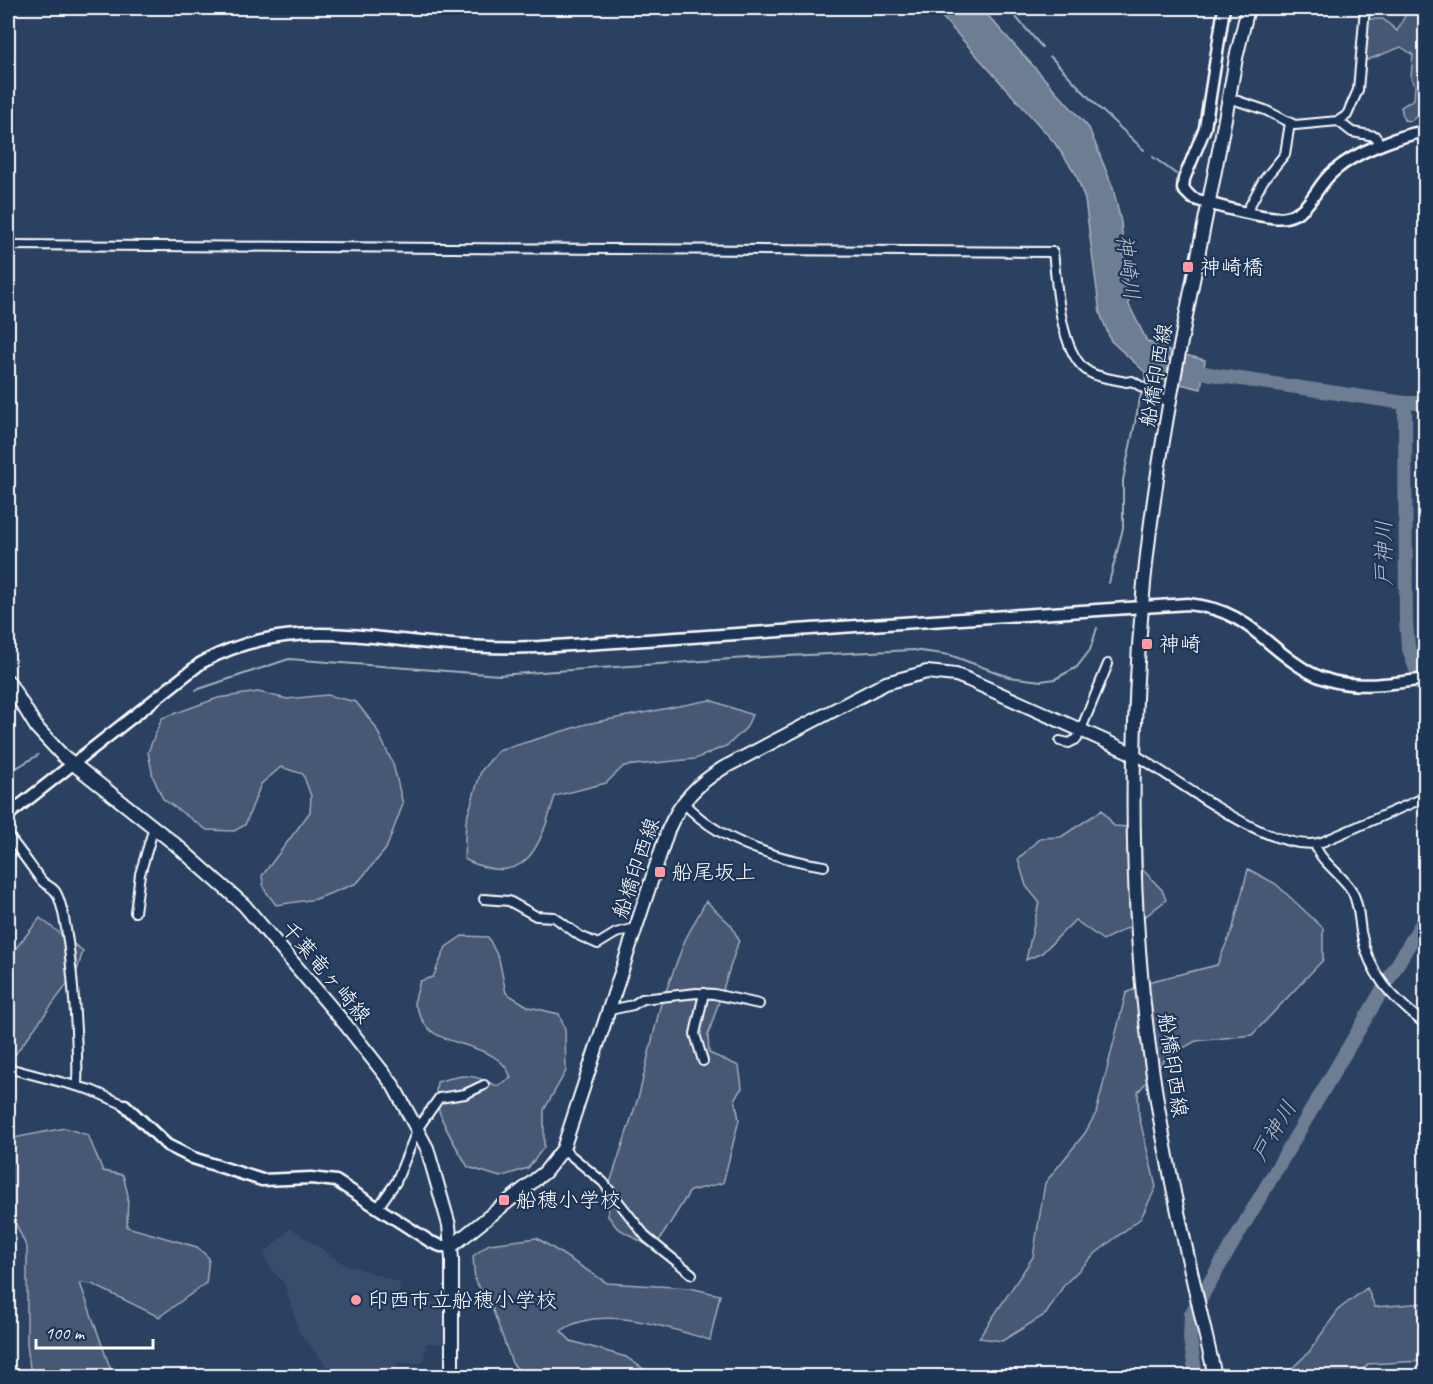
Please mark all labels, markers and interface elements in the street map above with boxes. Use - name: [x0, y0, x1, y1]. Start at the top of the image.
- water label: 神崎川: [1110, 233, 1146, 301]
- place label: 神崎橋: [1200, 254, 1263, 280]
- marker: 神崎橋: [1181, 260, 1195, 274]
- street label: 船橋印西線: [1134, 321, 1178, 429]
- water label: 戸神川: [1370, 520, 1398, 586]
- place label: 神崎: [1159, 631, 1201, 657]
- marker: 神崎: [1140, 637, 1154, 651]
- street label: 船橋印西線: [607, 814, 665, 922]
- place label: 船尾坂上: [672, 859, 756, 885]
- marker: 船尾坂上: [653, 865, 667, 879]
- street label: 千葉竜ヶ崎線: [276, 915, 376, 1029]
- street label: 船橋印西線: [1153, 1011, 1193, 1119]
- water label: 戸神川: [1245, 1095, 1303, 1167]
- place label: 船穂小学校: [516, 1187, 621, 1213]
- marker: 船穂小学校: [497, 1193, 511, 1207]
- place label: 印西市立船穂小学校: [368, 1287, 557, 1313]
- marker: 印西市立船穂小学校: [349, 1293, 363, 1307]
- scale bar: [36, 1312, 153, 1350]
- text: 100 m: [45, 1322, 86, 1344]

